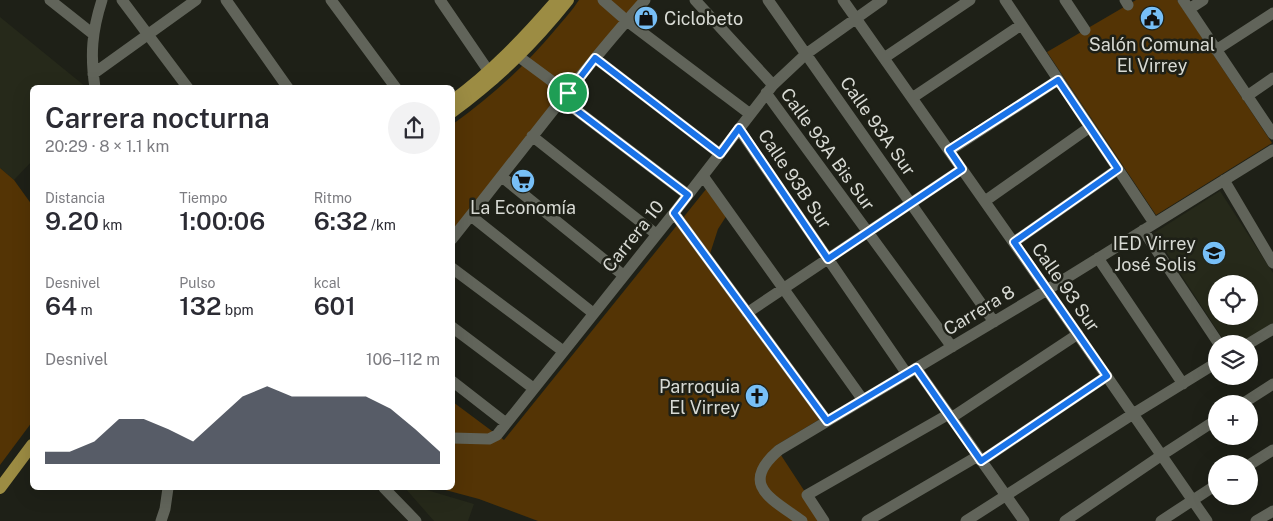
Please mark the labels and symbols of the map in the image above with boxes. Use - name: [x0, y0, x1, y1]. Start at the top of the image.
- shop icon: Ciclobeto: [633, 5, 659, 31]
- public building icon: Salón Comunal El Virrey: [1139, 5, 1165, 31]
- place label: Ciclobeto: [664, 8, 743, 29]
- place label: Salón Comunal El Virrey: [1089, 34, 1215, 76]
- pin: [547, 72, 589, 114]
- street label: Calle 93A Sur: [836, 72, 920, 180]
- street label: Calle 93A Bis Sur: [777, 84, 879, 214]
- street label: Calle 93B Sur: [754, 125, 836, 233]
- supermarket icon: La Economía: [510, 168, 536, 194]
- street label: Carrera 10: [598, 196, 668, 276]
- place label: La Economía: [470, 197, 576, 218]
- place label: IED Virrey José Solis: [1113, 233, 1196, 275]
- street label: Calle 93 Sur: [1028, 239, 1104, 335]
- school or university icon: IED Virrey José Solis: [1201, 240, 1227, 266]
- street label: Carrera 8: [940, 281, 1018, 339]
- place label: Parroquia El Virrey: [659, 376, 740, 418]
- church icon: Parroquia El Virrey: [744, 383, 770, 409]

